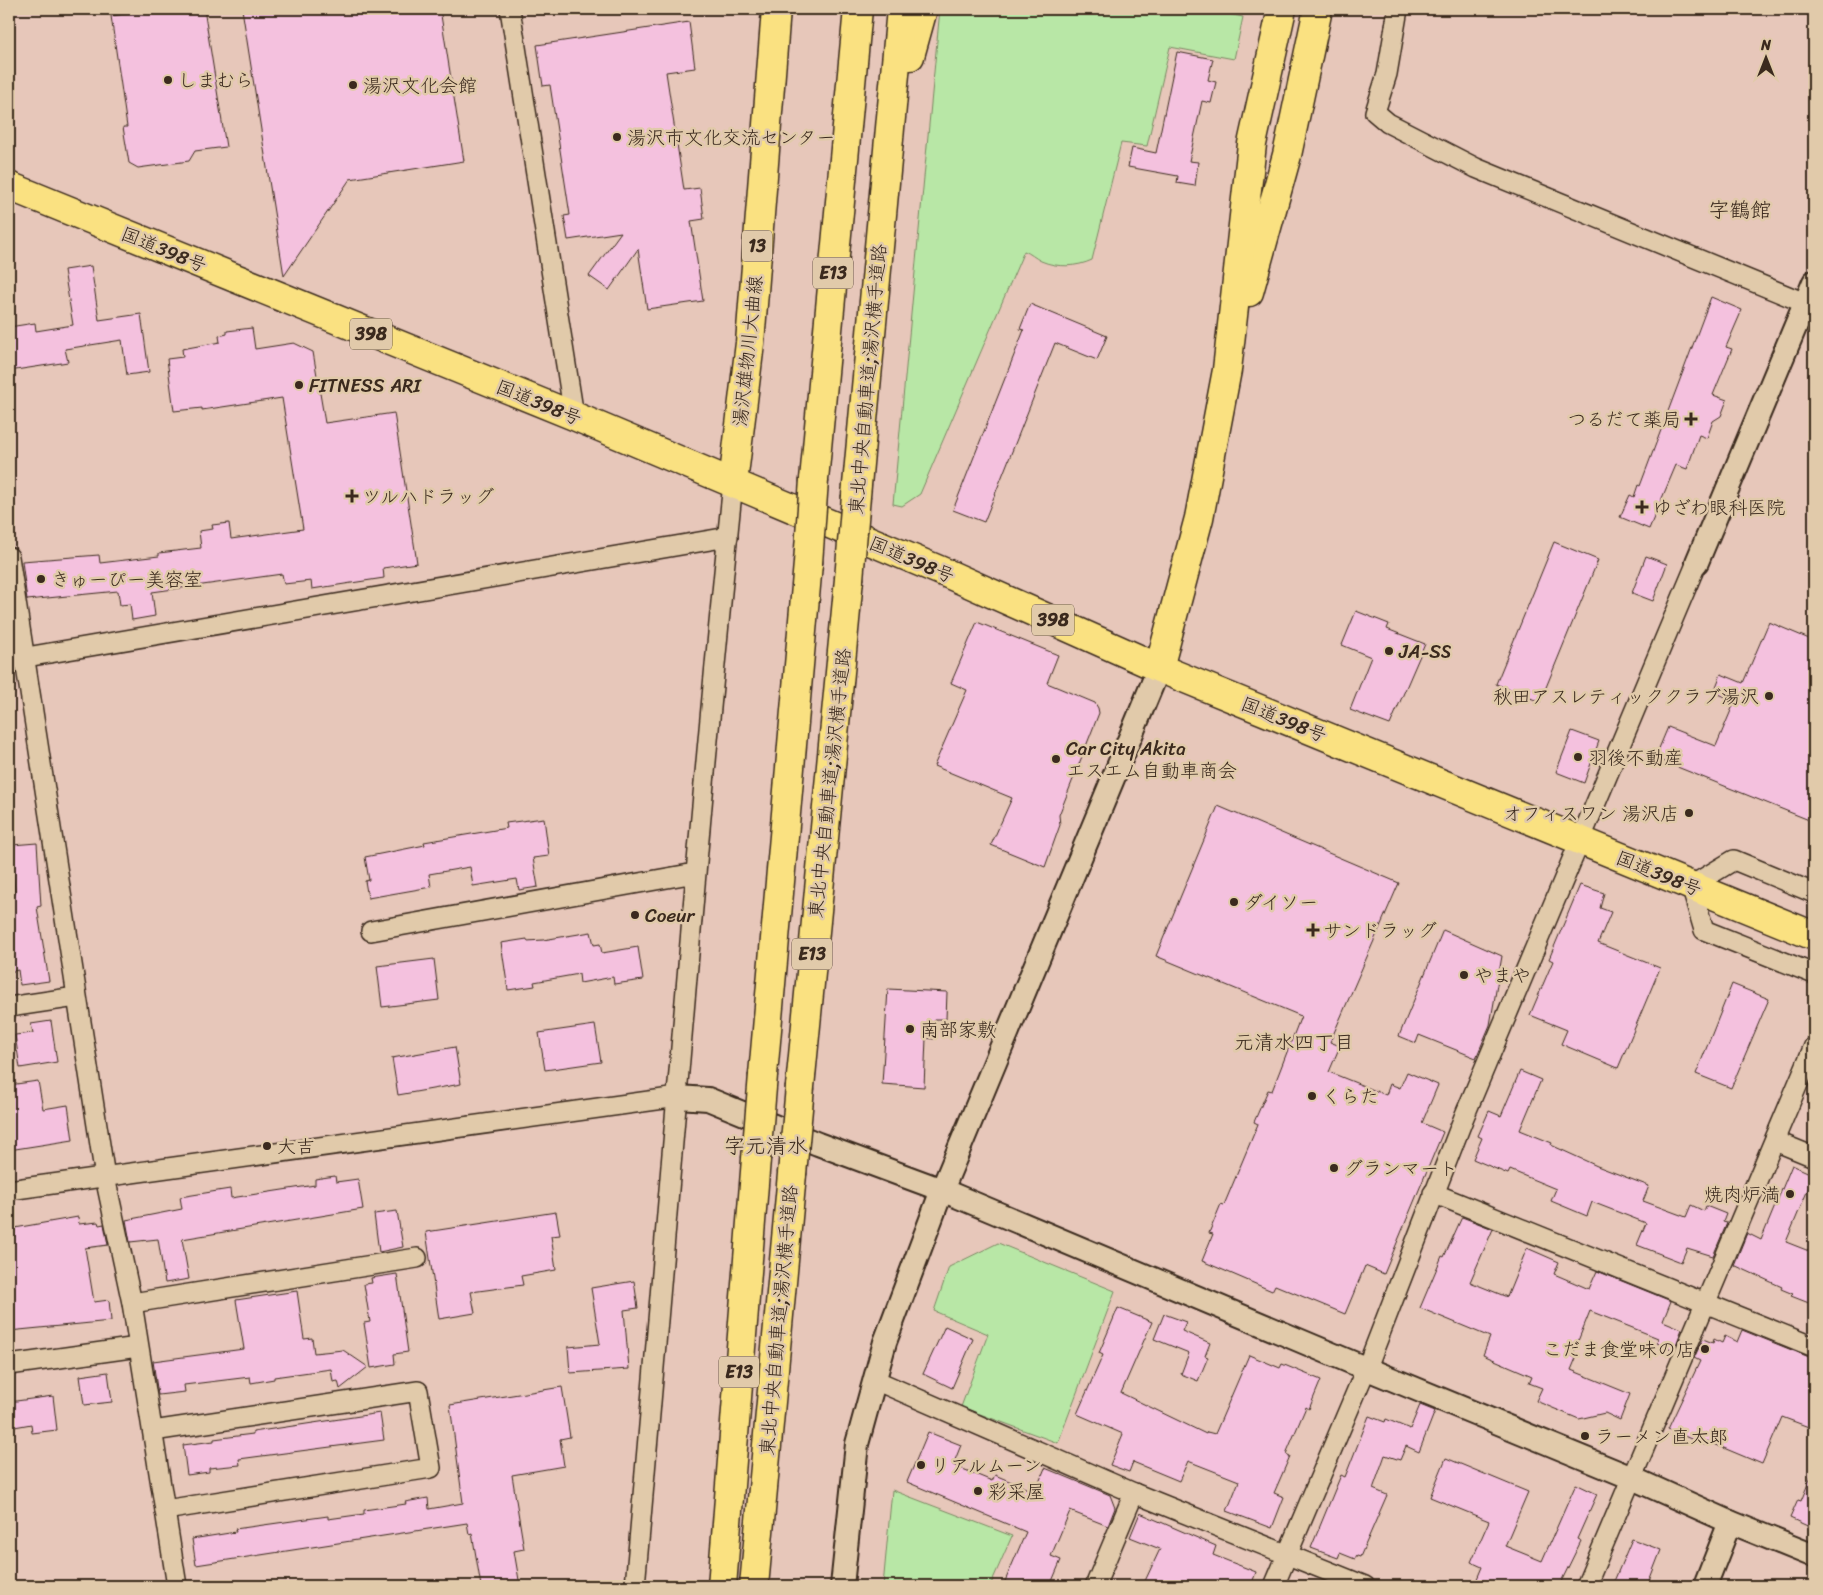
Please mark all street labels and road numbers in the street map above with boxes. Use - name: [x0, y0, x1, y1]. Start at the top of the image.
- street label: 国道398号: [116, 217, 212, 282]
- road number: 13: [742, 230, 772, 262]
- street label: 東北中央自動車道;湯沢横手道路: [839, 242, 896, 516]
- road number: E13: [813, 258, 853, 288]
- street label: 湯沢雄物川大曲線: [723, 274, 772, 428]
- road number: 398: [350, 318, 392, 349]
- street label: 国道398号: [491, 370, 587, 435]
- street label: 国道398号: [864, 527, 960, 592]
- road number: 398: [1032, 604, 1074, 636]
- street label: 東北中央自動車道;湯沢横手道路: [799, 646, 860, 920]
- street label: 国道398号: [1236, 687, 1332, 752]
- street label: 国道398号: [1611, 841, 1707, 906]
- road number: E13: [792, 939, 832, 970]
- street label: 東北中央自動車道;湯沢横手道路: [750, 1183, 807, 1457]
- road number: E13: [719, 1356, 759, 1388]

